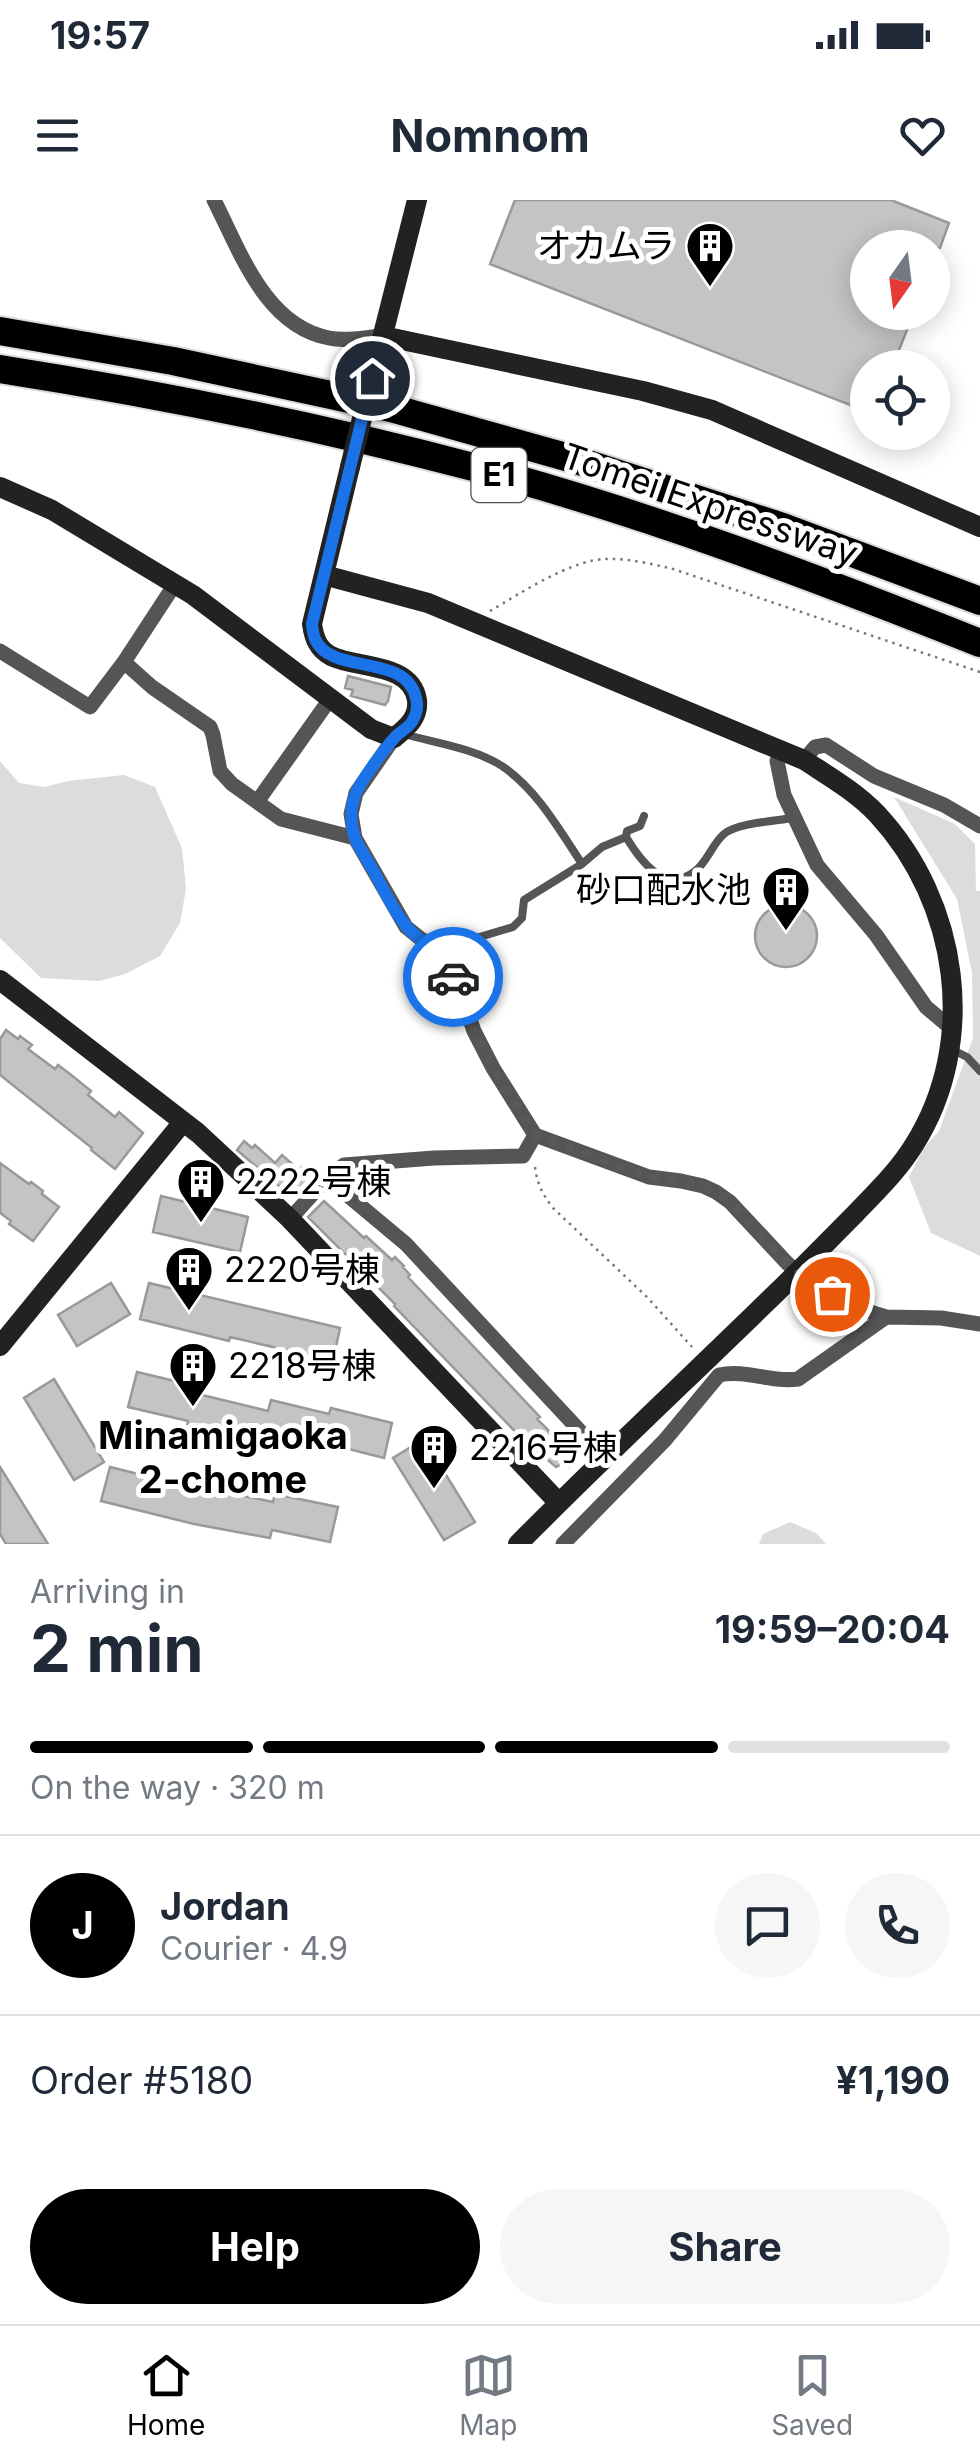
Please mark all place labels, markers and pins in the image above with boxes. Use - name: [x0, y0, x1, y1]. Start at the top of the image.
- building icon: オカムラ: [684, 220, 736, 288]
- place label: オカムラ: [537, 224, 675, 266]
- pin: [330, 336, 415, 421]
- building icon: 砂口配水池: [760, 864, 812, 932]
- place label: 砂口配水池: [576, 868, 751, 910]
- building icon: 2222号棟: [175, 1156, 227, 1224]
- place label: 2222号棟: [236, 1160, 391, 1202]
- building icon: 2220号棟: [163, 1244, 215, 1312]
- place label: 2220号棟: [224, 1248, 380, 1290]
- pin: [790, 1252, 875, 1337]
- building icon: 2218号棟: [167, 1340, 219, 1408]
- place label: 2218号棟: [228, 1344, 377, 1386]
- building icon: 2216号棟: [408, 1422, 460, 1490]
- place label: 2216号棟: [469, 1426, 618, 1468]

